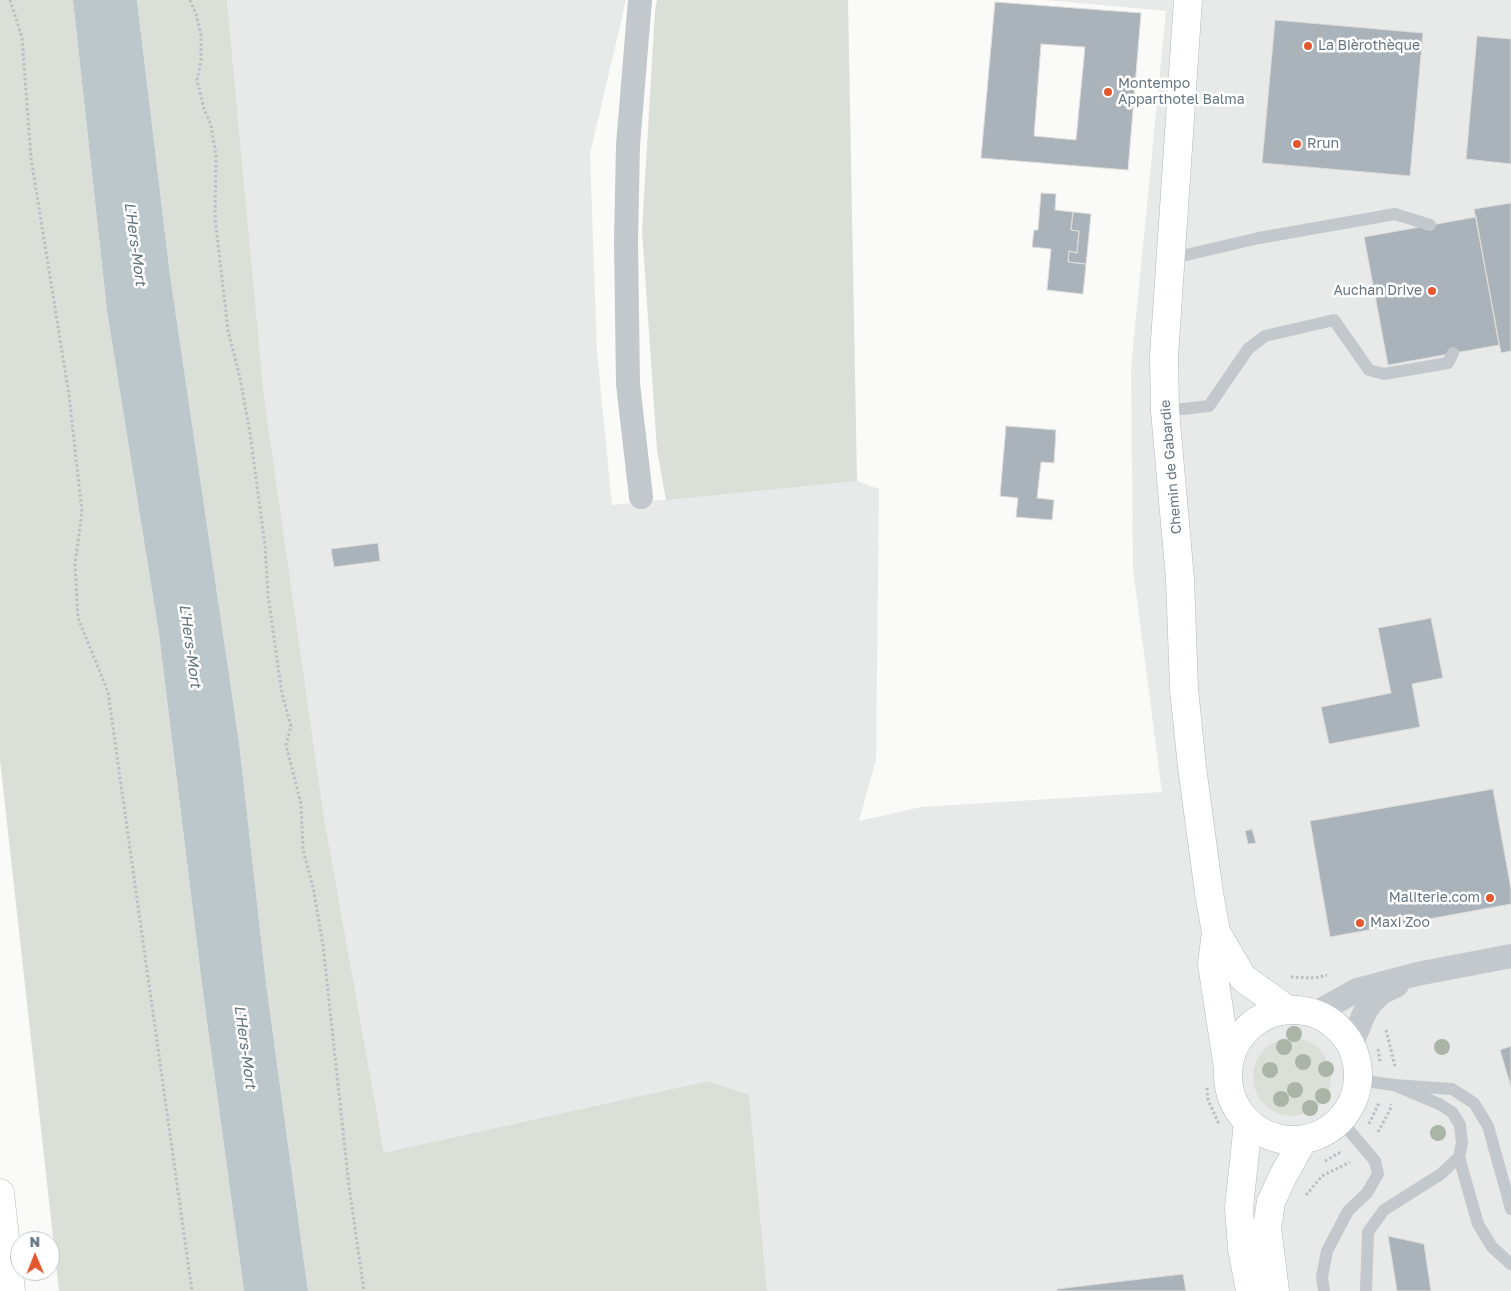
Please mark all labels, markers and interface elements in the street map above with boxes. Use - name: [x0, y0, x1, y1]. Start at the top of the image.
- place label: La Bièrothèque: [1318, 38, 1420, 54]
- marker: La Bièrothèque: [1302, 40, 1314, 52]
- place label: Montempo Apparthotel Balma: [1118, 76, 1245, 108]
- marker: Montempo Apparthotel Balma: [1102, 86, 1114, 98]
- place label: Rrun: [1307, 136, 1339, 152]
- marker: Rrun: [1291, 138, 1303, 150]
- water label: L'Hers-Mort: [120, 201, 150, 287]
- place label: Auchan Drive: [1333, 283, 1422, 299]
- marker: Auchan Drive: [1426, 285, 1438, 297]
- street label: Chemin de Gabardie: [1157, 399, 1185, 535]
- water label: L'Hers-Mort: [175, 603, 205, 689]
- place label: Maliterie.com: [1389, 890, 1480, 906]
- marker: Maliterie.com: [1484, 892, 1496, 904]
- place label: Maxi Zoo: [1370, 915, 1430, 931]
- marker: Maxi Zoo: [1354, 917, 1366, 929]
- water label: L'Hers-Mort: [230, 1004, 260, 1090]
- north arrow: [10, 1231, 60, 1281]
- text: N: [29, 1233, 40, 1250]

